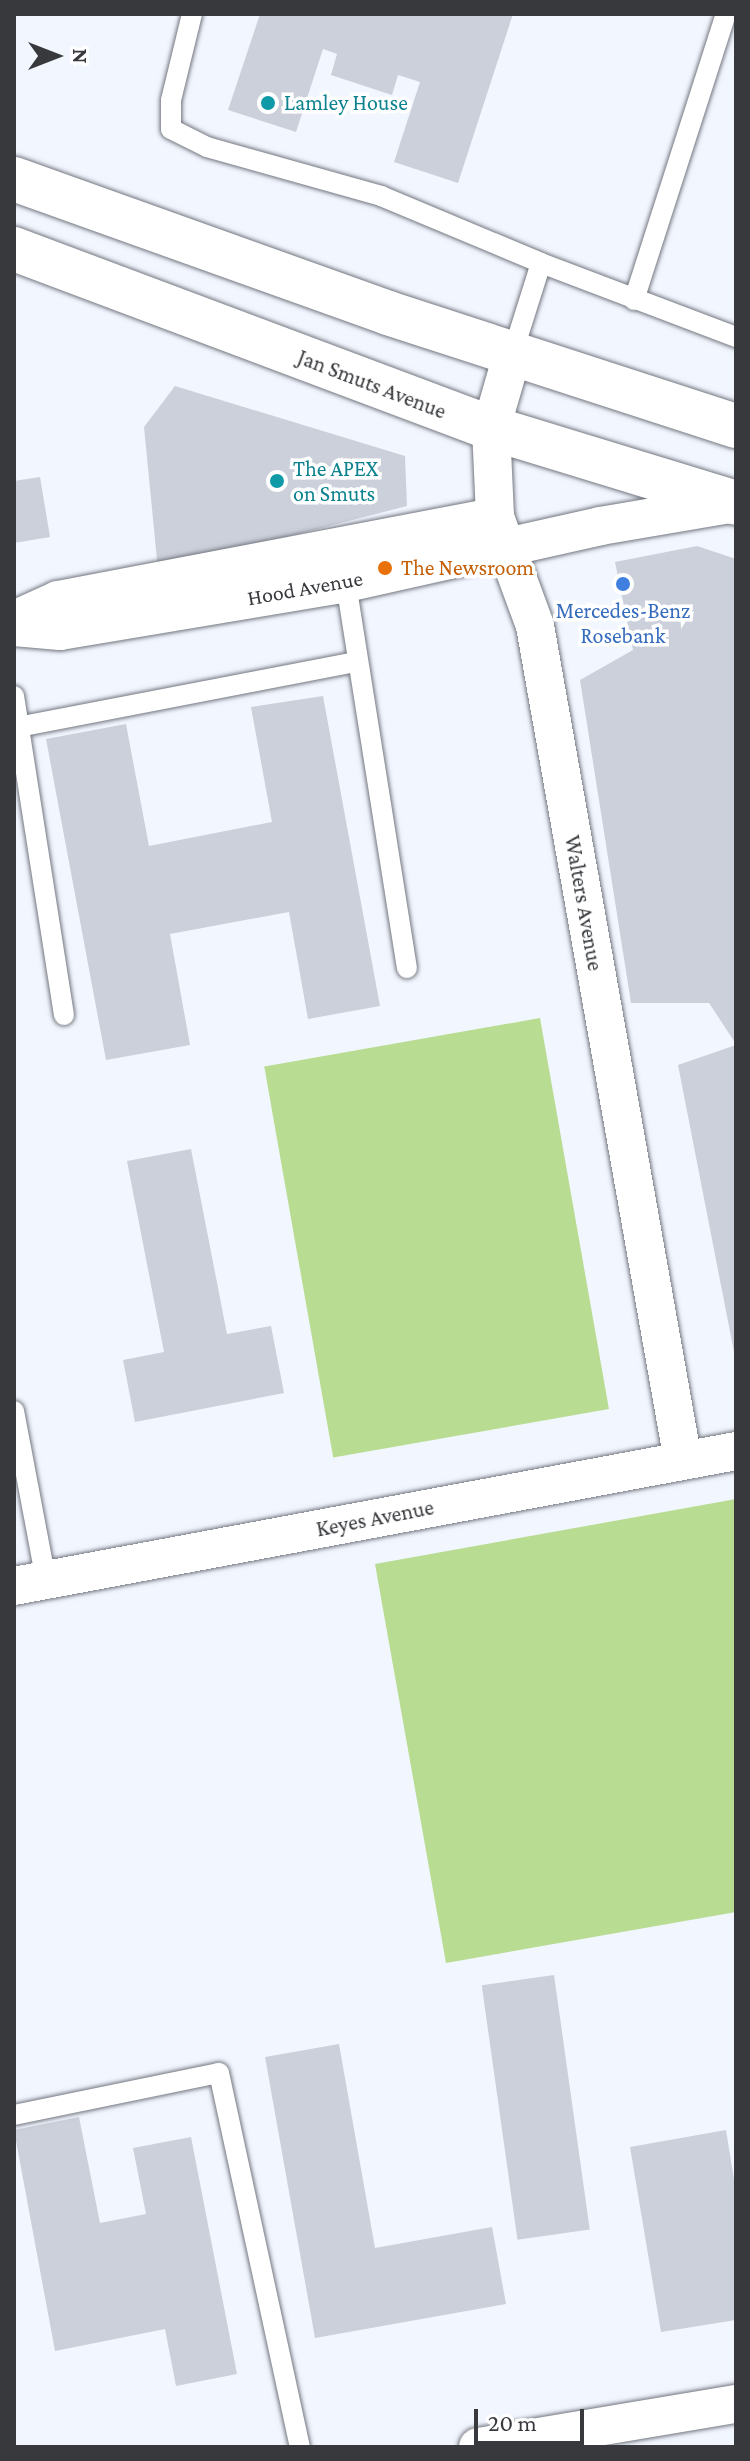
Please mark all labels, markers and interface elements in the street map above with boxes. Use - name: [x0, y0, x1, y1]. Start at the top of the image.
- north arrow: [16, 16, 96, 96]
- text: N: [68, 49, 93, 64]
- place label: Lamley House: [284, 90, 408, 116]
- marker: Lamley House: [259, 94, 277, 112]
- street label: Jan Smuts Avenue: [294, 344, 450, 424]
- place label: The APEX on Smuts: [293, 455, 378, 506]
- marker: The APEX on Smuts: [268, 472, 286, 490]
- place label: The Newsroom: [401, 555, 534, 581]
- marker: The Newsroom: [376, 559, 394, 577]
- street label: Hood Avenue: [245, 565, 365, 611]
- marker: Mercedes-Benz Rosebank: [614, 575, 632, 593]
- place label: Mercedes-Benz Rosebank: [556, 597, 690, 648]
- street label: Walters Avenue: [559, 833, 609, 973]
- street label: Keyes Avenue: [314, 1494, 436, 1542]
- scale bar: [478, 2393, 588, 2443]
- text: 20 m: [488, 2409, 537, 2436]

